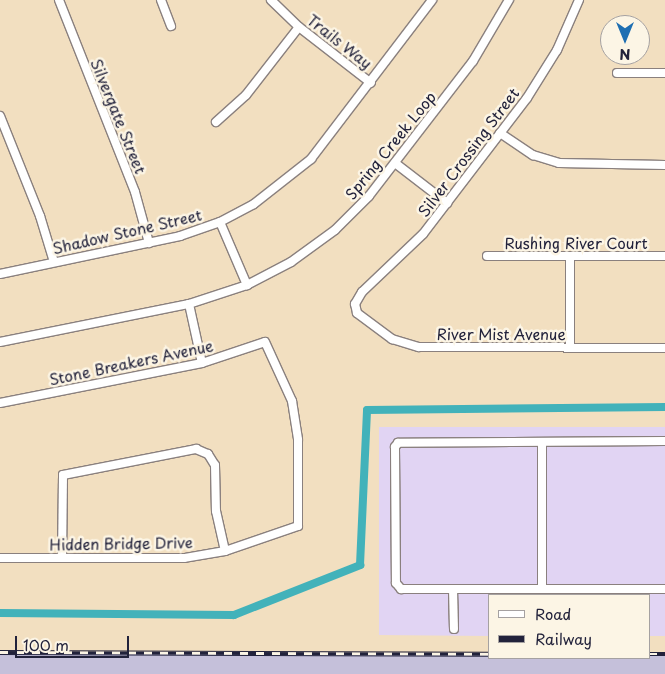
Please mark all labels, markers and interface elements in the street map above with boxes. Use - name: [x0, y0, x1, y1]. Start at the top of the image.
- street label: Trails Way: [304, 10, 376, 72]
- north arrow: [600, 15, 650, 65]
- text: N: [619, 44, 631, 65]
- street label: Silvergate Street: [88, 56, 150, 176]
- street label: Silver Crossing Street: [414, 84, 522, 220]
- street label: Spring Creek Loop: [341, 87, 439, 203]
- street label: Shadow Stone Street: [51, 205, 203, 257]
- street label: Rushing River Court: [504, 234, 648, 252]
- street label: River Mist Avenue: [436, 325, 566, 343]
- street label: Stone Breakers Avenue: [48, 336, 214, 388]
- street label: Hidden Bridge Drive: [49, 533, 193, 553]
- legend: [488, 594, 650, 659]
- text: Road: [535, 602, 571, 625]
- scale bar: [18, 626, 131, 658]
- text: Railway: [535, 627, 592, 650]
- text: 100 m: [23, 633, 69, 656]

